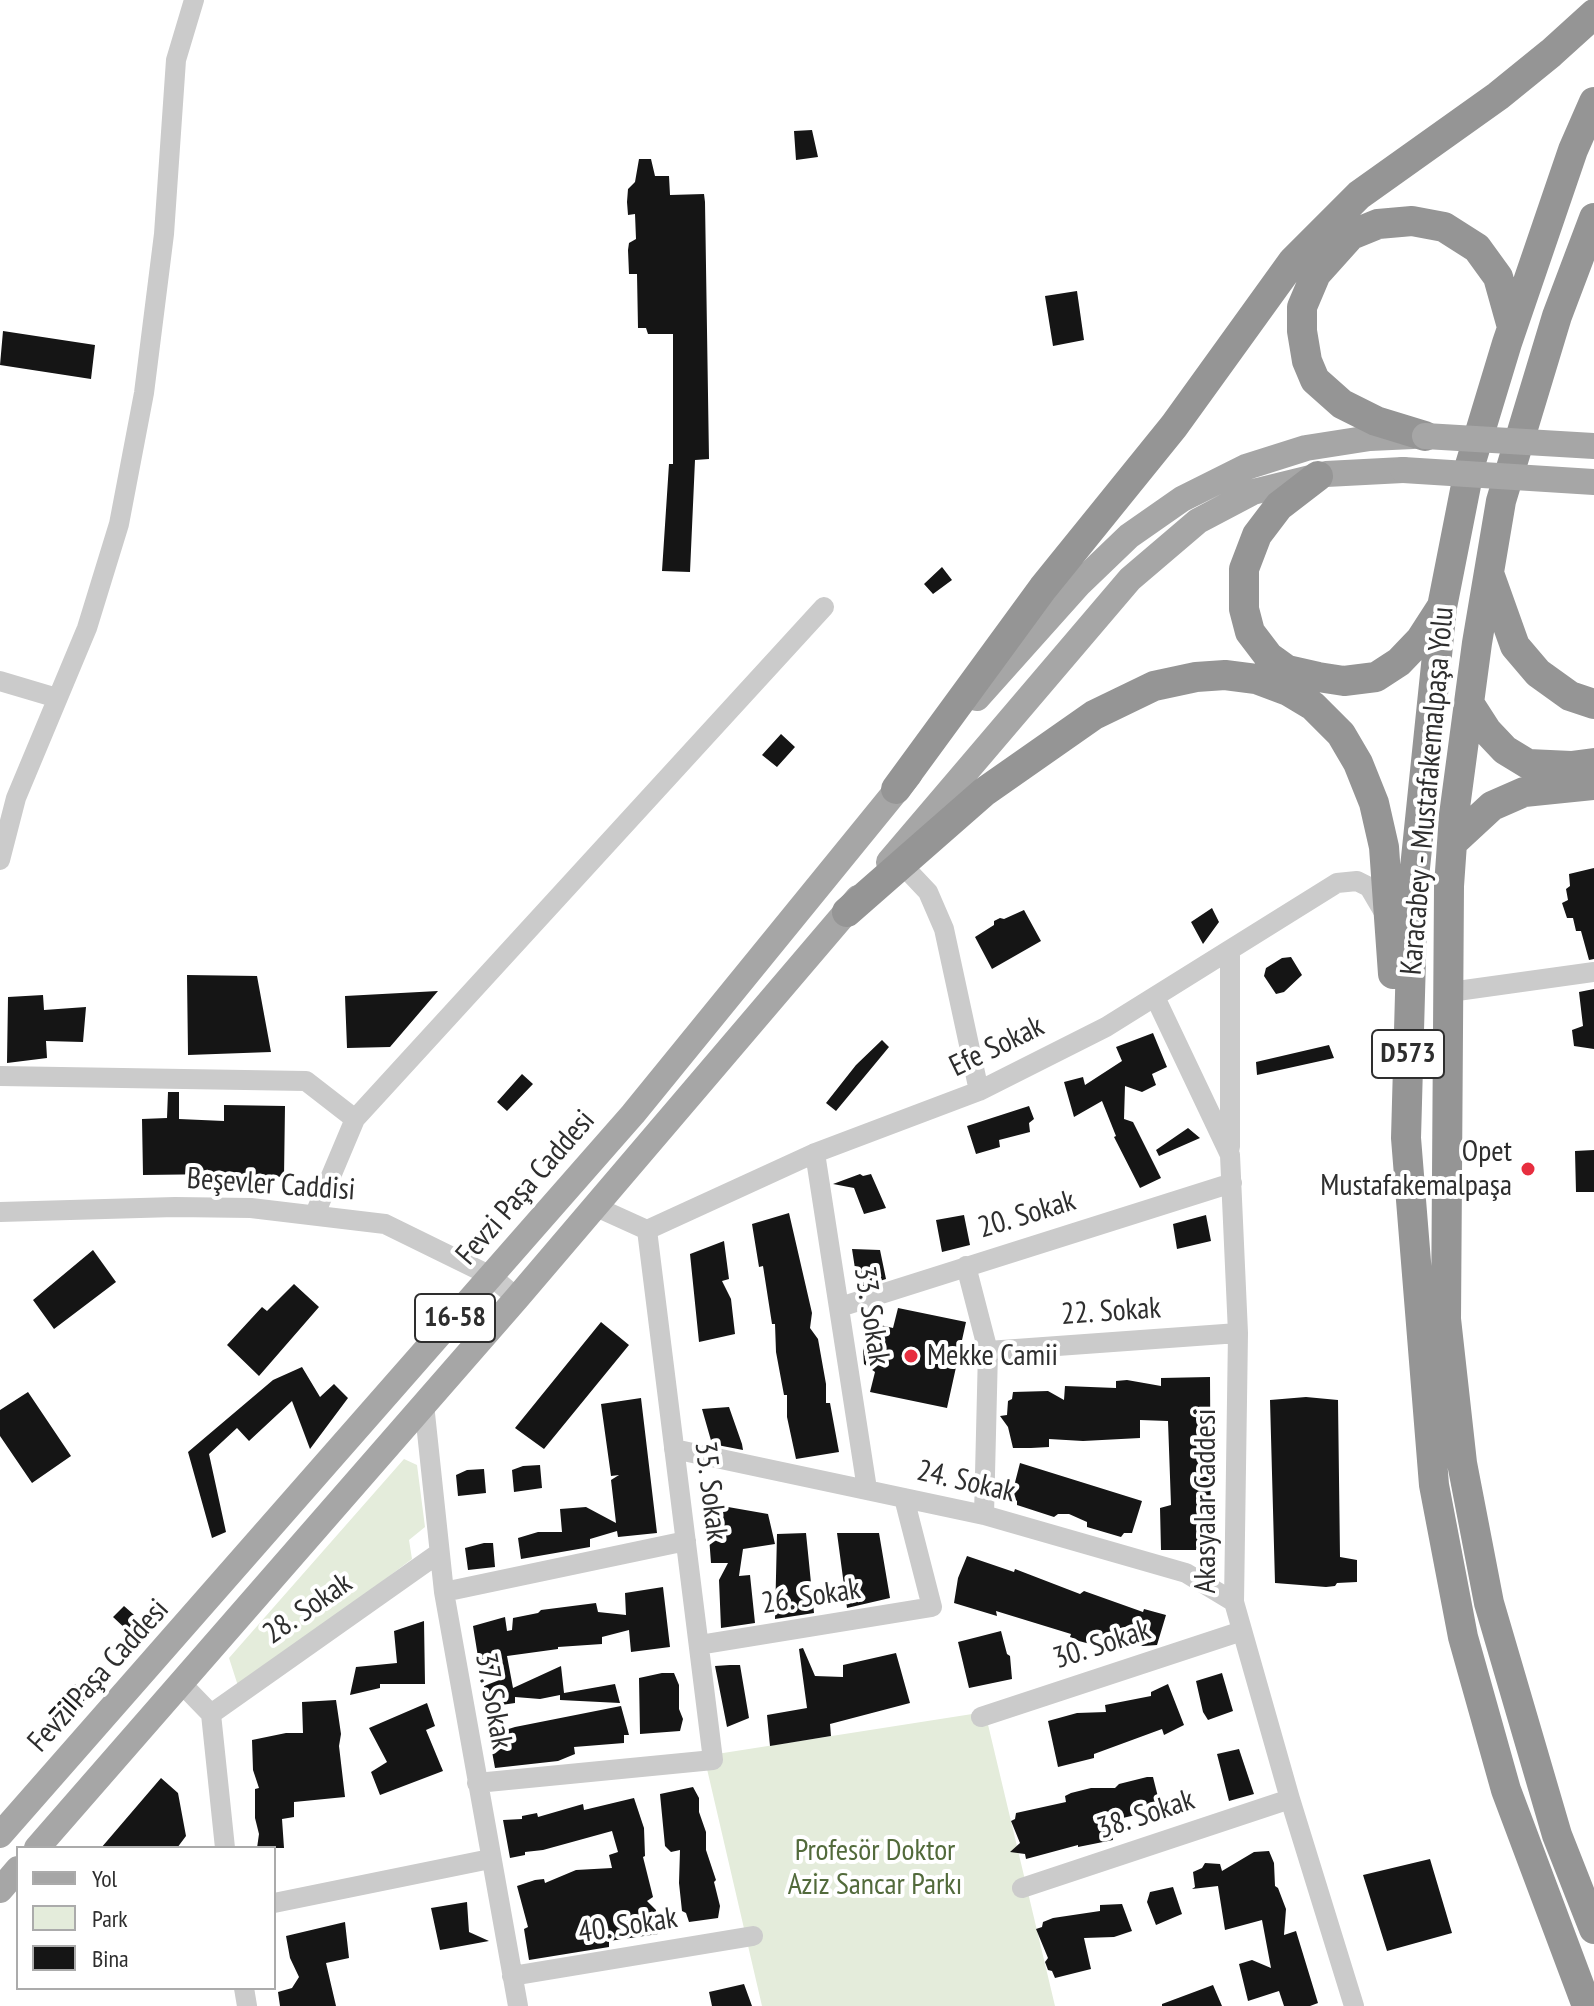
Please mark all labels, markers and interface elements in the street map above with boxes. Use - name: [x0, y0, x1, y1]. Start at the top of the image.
- street label: Karacabey - Mustafakemalpaşa Yolu: [1394, 606, 1462, 976]
- street label: Efe Sokak: [944, 1009, 1050, 1085]
- road number: D573: [1372, 1030, 1444, 1078]
- street label: Fevzi Paşa Caddesi: [449, 1103, 603, 1273]
- place label: Opet Mustafakemalpaşa: [1320, 1134, 1512, 1204]
- marker: Opet Mustafakemalpaşa: [1519, 1160, 1537, 1178]
- street label: Beşevler Caddisi: [186, 1161, 356, 1209]
- street label: 20. Sokak: [974, 1183, 1080, 1247]
- street label: 33. Sokak: [845, 1264, 897, 1368]
- street label: 22. Sokak: [1060, 1291, 1162, 1333]
- road number: 16-58: [415, 1294, 495, 1342]
- place label: Mekke Camii: [927, 1338, 1058, 1374]
- marker: Mekke Camii: [902, 1347, 920, 1365]
- street label: Akasyalar Caddesi: [1188, 1408, 1224, 1594]
- street label: 35. Sokak: [686, 1439, 734, 1543]
- street label: 24. Sokak: [913, 1453, 1019, 1511]
- street label: 28. Sokak: [257, 1566, 359, 1652]
- street label: 26. Sokak: [759, 1571, 863, 1623]
- street label: Fevzi Paşa Caddesi: [21, 1592, 177, 1760]
- street label: 30. Sokak: [1049, 1612, 1155, 1678]
- street label: 37. Sokak: [467, 1650, 519, 1752]
- street label: 38. Sokak: [1093, 1782, 1199, 1848]
- park label: Profesör Doktor Aziz Sancar Parkı: [788, 1833, 962, 1904]
- legend: [16, 1846, 276, 1990]
- text: Yol: [92, 1863, 117, 1894]
- street label: 40. Sokak: [576, 1900, 680, 1952]
- text: Park: [92, 1903, 128, 1934]
- text: Bina: [92, 1943, 129, 1974]

